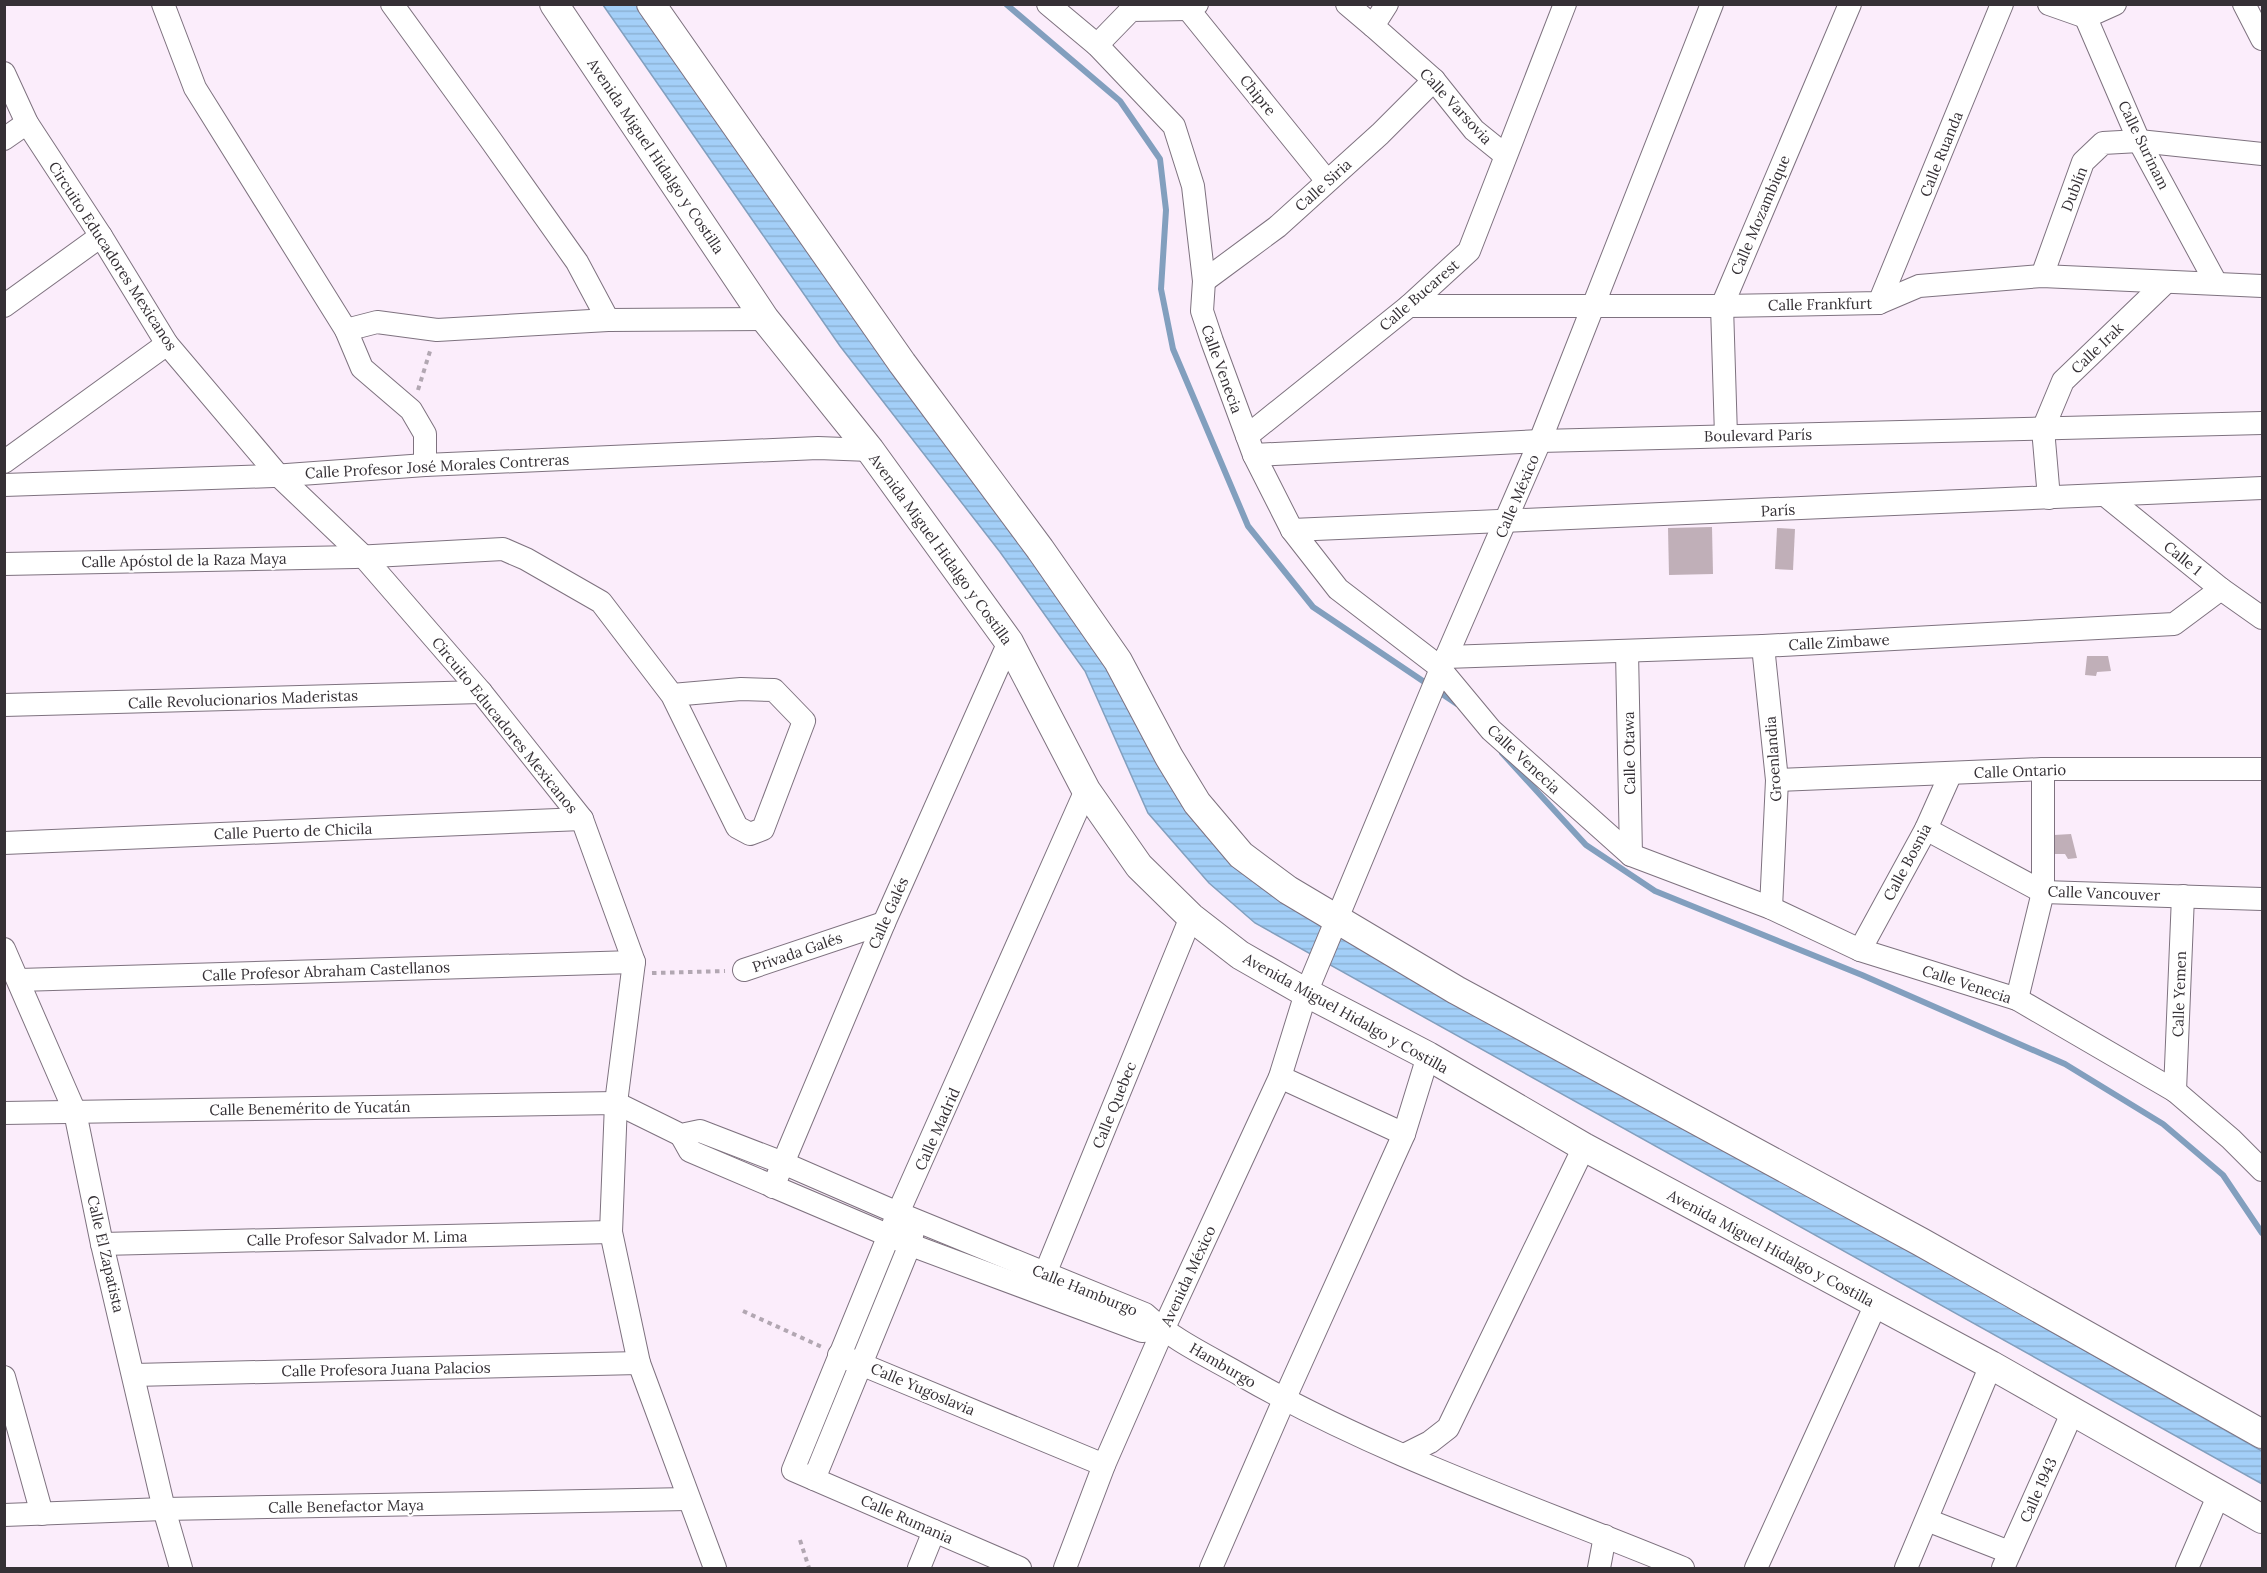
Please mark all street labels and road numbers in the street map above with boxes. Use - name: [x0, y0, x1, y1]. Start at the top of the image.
- street label: Avenida Miguel Hidalgo y Costilla: [583, 54, 729, 258]
- street label: Calle Varsovia: [1416, 64, 1496, 148]
- street label: Chipre: [1236, 71, 1280, 119]
- street label: Calle Surinam: [2114, 97, 2174, 193]
- street label: Calle Ruanda: [1915, 108, 1967, 199]
- street label: Calle Mozambique: [1726, 152, 1794, 278]
- street label: Calle Siria: [1291, 155, 1355, 215]
- street label: Circuito Educadores Mexicanos: [45, 158, 181, 354]
- street label: Dublín: [2057, 164, 2091, 214]
- street label: Calle Bucarest: [1375, 255, 1463, 335]
- street label: Calle Frankfurt: [1768, 294, 1872, 314]
- street label: Calle Irak: [2067, 318, 2127, 378]
- street label: Calle Venecia: [1197, 322, 1247, 416]
- street label: Boulevard París: [1704, 425, 1812, 445]
- street label: Avenida Miguel Hidalgo y Costilla: [865, 449, 1017, 648]
- street label: Calle Profesor José Morales Contreras: [304, 450, 570, 482]
- street label: Calle México: [1491, 451, 1543, 541]
- street label: París: [1760, 500, 1796, 520]
- street label: Calle 1: [2160, 537, 2206, 579]
- street label: Calle Apóstol de la Raza Maya: [81, 549, 287, 571]
- street label: Calle Zimbawe: [1788, 630, 1890, 654]
- street label: Circuito Educadores Mexicanos: [428, 633, 582, 817]
- street label: Calle Revolucionarios Maderistas: [128, 685, 358, 713]
- street label: Calle Otawa: [1619, 711, 1639, 795]
- street label: Groenlandia: [1761, 715, 1785, 802]
- street label: Calle Venecia: [1484, 720, 1565, 798]
- street label: Calle Ontario: [1974, 760, 2067, 782]
- street label: Calle Puerto de Chicila: [213, 819, 373, 843]
- street label: Calle Bosnia: [1879, 820, 1935, 904]
- street label: Calle Galés: [864, 874, 912, 952]
- street label: Calle Vancouver: [2047, 882, 2161, 904]
- street label: Privada Galés: [749, 928, 845, 976]
- street label: Avenida Miguel Hidalgo y Costilla: [1239, 948, 1452, 1078]
- street label: Calle Yemen: [2168, 951, 2190, 1037]
- street label: Calle Profesor Abraham Castellanos: [202, 957, 450, 985]
- street label: Calle Venecia: [1920, 961, 2014, 1007]
- street label: Calle Quebec: [1088, 1059, 1140, 1151]
- street label: Calle Madrid: [910, 1085, 964, 1173]
- street label: Calle Benemérito de Yucatán: [209, 1097, 411, 1119]
- street label: Avenida Miguel Hidalgo y Costilla: [1663, 1185, 1878, 1311]
- street label: Calle El Zapatista: [83, 1193, 129, 1315]
- street label: Avenida México: [1156, 1222, 1220, 1330]
- street label: Calle Profesor Salvador M. Lima: [246, 1227, 468, 1249]
- street label: Calle Hamburgo: [1029, 1260, 1141, 1320]
- street label: Hamburgo: [1186, 1338, 1260, 1392]
- street label: Calle Profesora Juana Palacios: [281, 1358, 491, 1380]
- street label: Calle Yugoslavia: [868, 1359, 978, 1420]
- street label: Calle 1943: [2015, 1455, 2061, 1525]
- street label: Calle Rumania: [858, 1490, 956, 1548]
- street label: Calle Benefactor Maya: [268, 1495, 424, 1517]

